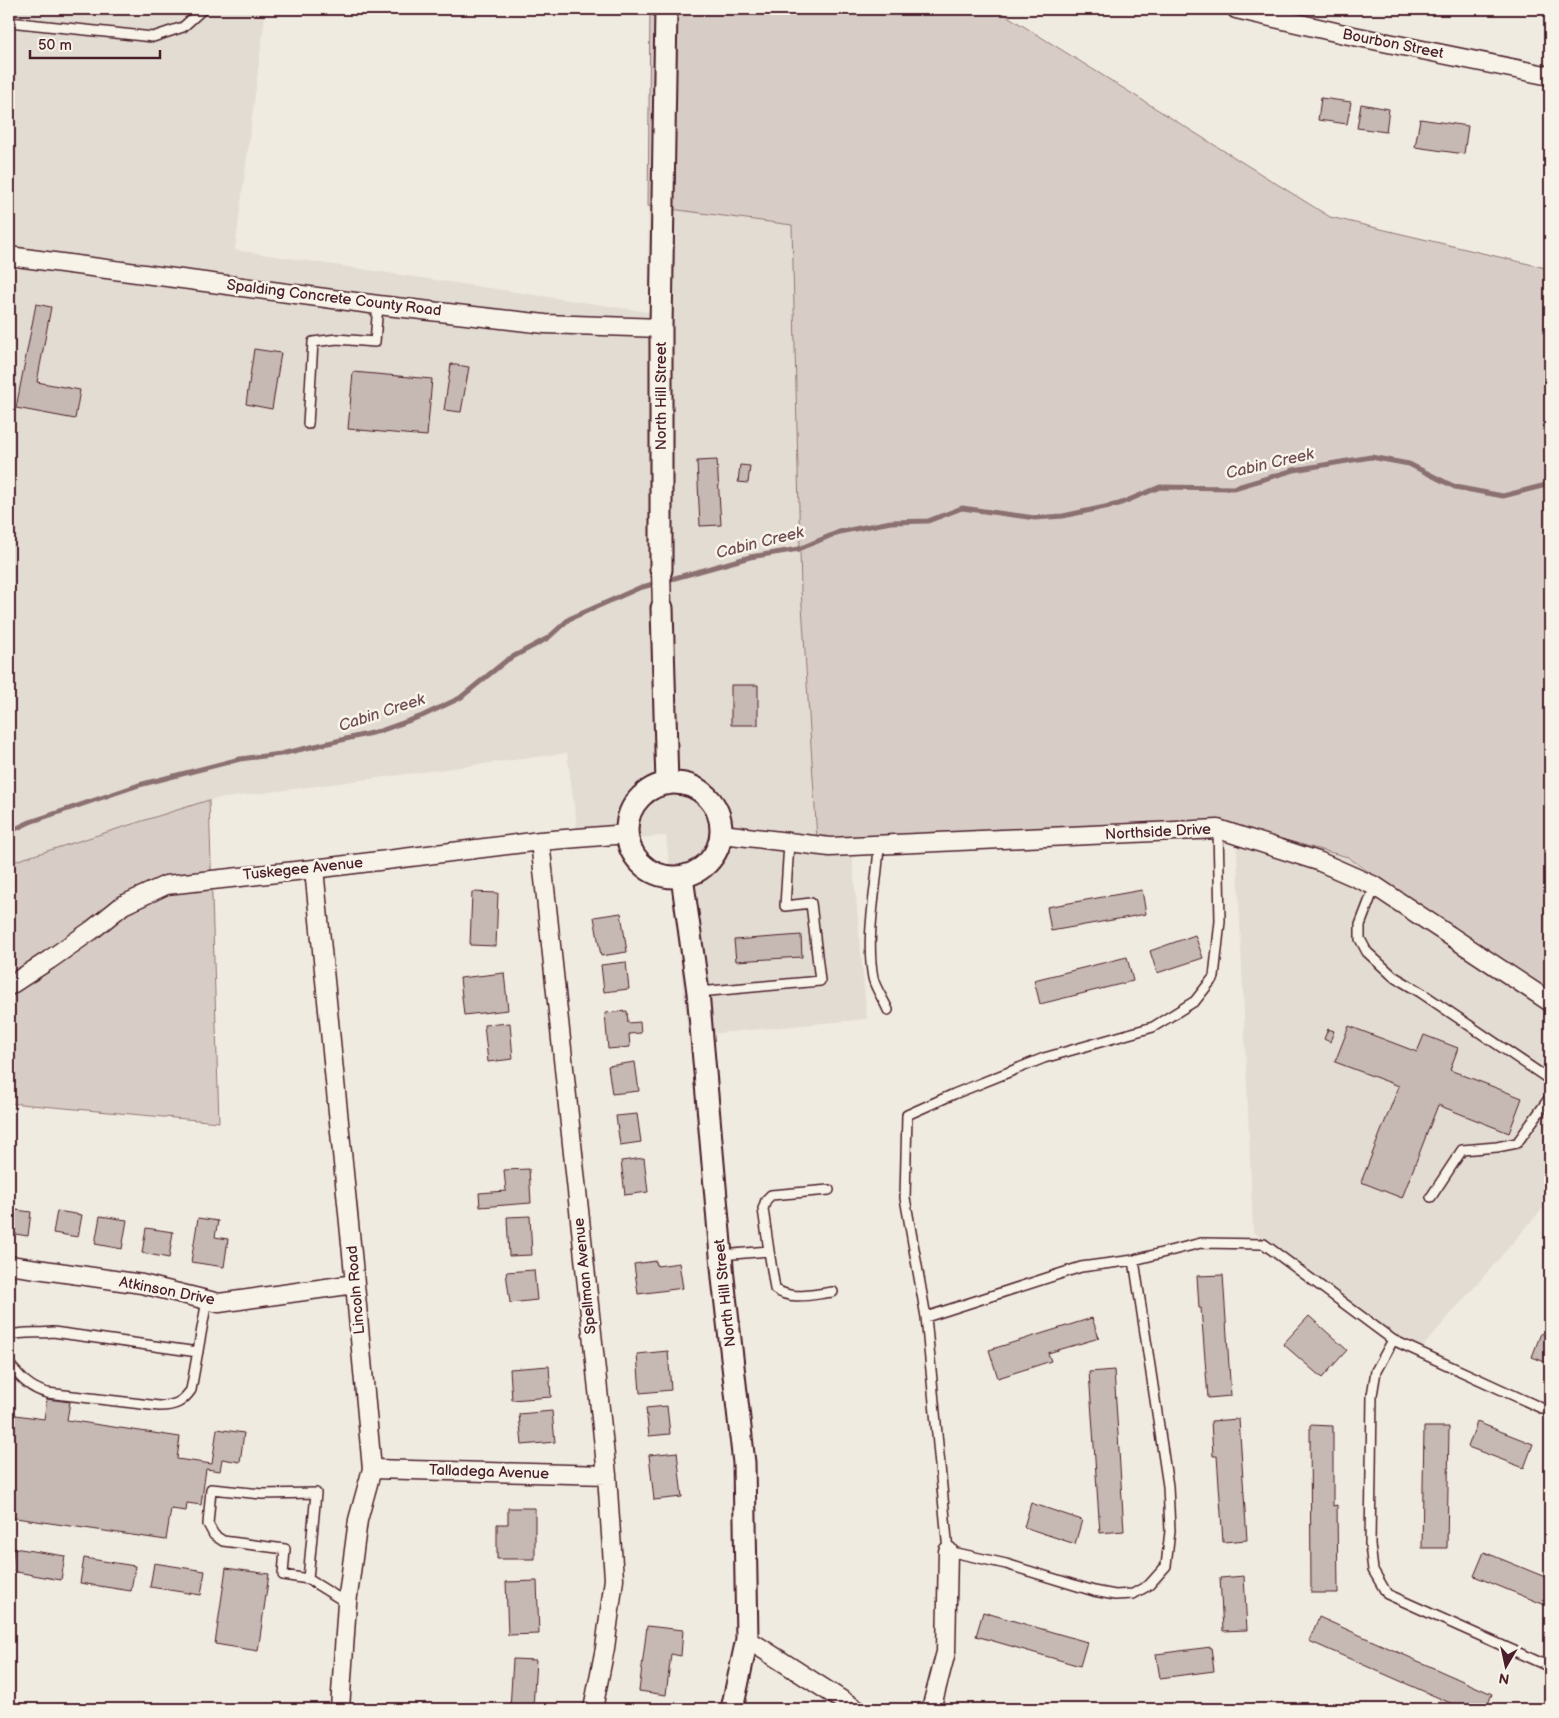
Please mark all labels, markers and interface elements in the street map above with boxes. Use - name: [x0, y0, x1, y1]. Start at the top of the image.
- street label: Bourbon Street: [1341, 25, 1446, 63]
- scale bar: [30, 28, 160, 60]
- text: 50 m: [38, 36, 72, 55]
- street label: Spalding Concrete County Road: [226, 275, 442, 321]
- street label: North Hill Street: [652, 341, 671, 450]
- water label: Cabin Creek: [1224, 444, 1317, 483]
- water label: Cabin Creek: [714, 523, 807, 563]
- water label: Cabin Creek: [336, 690, 429, 736]
- street label: Northside Drive: [1105, 820, 1212, 844]
- street label: Tuskegee Avenue: [242, 853, 364, 885]
- street label: Spellman Avenue: [569, 1217, 601, 1335]
- street label: North Hill Street: [710, 1238, 740, 1348]
- street label: Lincoln Road: [343, 1245, 369, 1335]
- street label: Atkinson Drive: [118, 1272, 216, 1310]
- street label: Talladega Avenue: [429, 1460, 549, 1484]
- north arrow: [1482, 1640, 1532, 1690]
- text: N: [1498, 1669, 1511, 1688]

